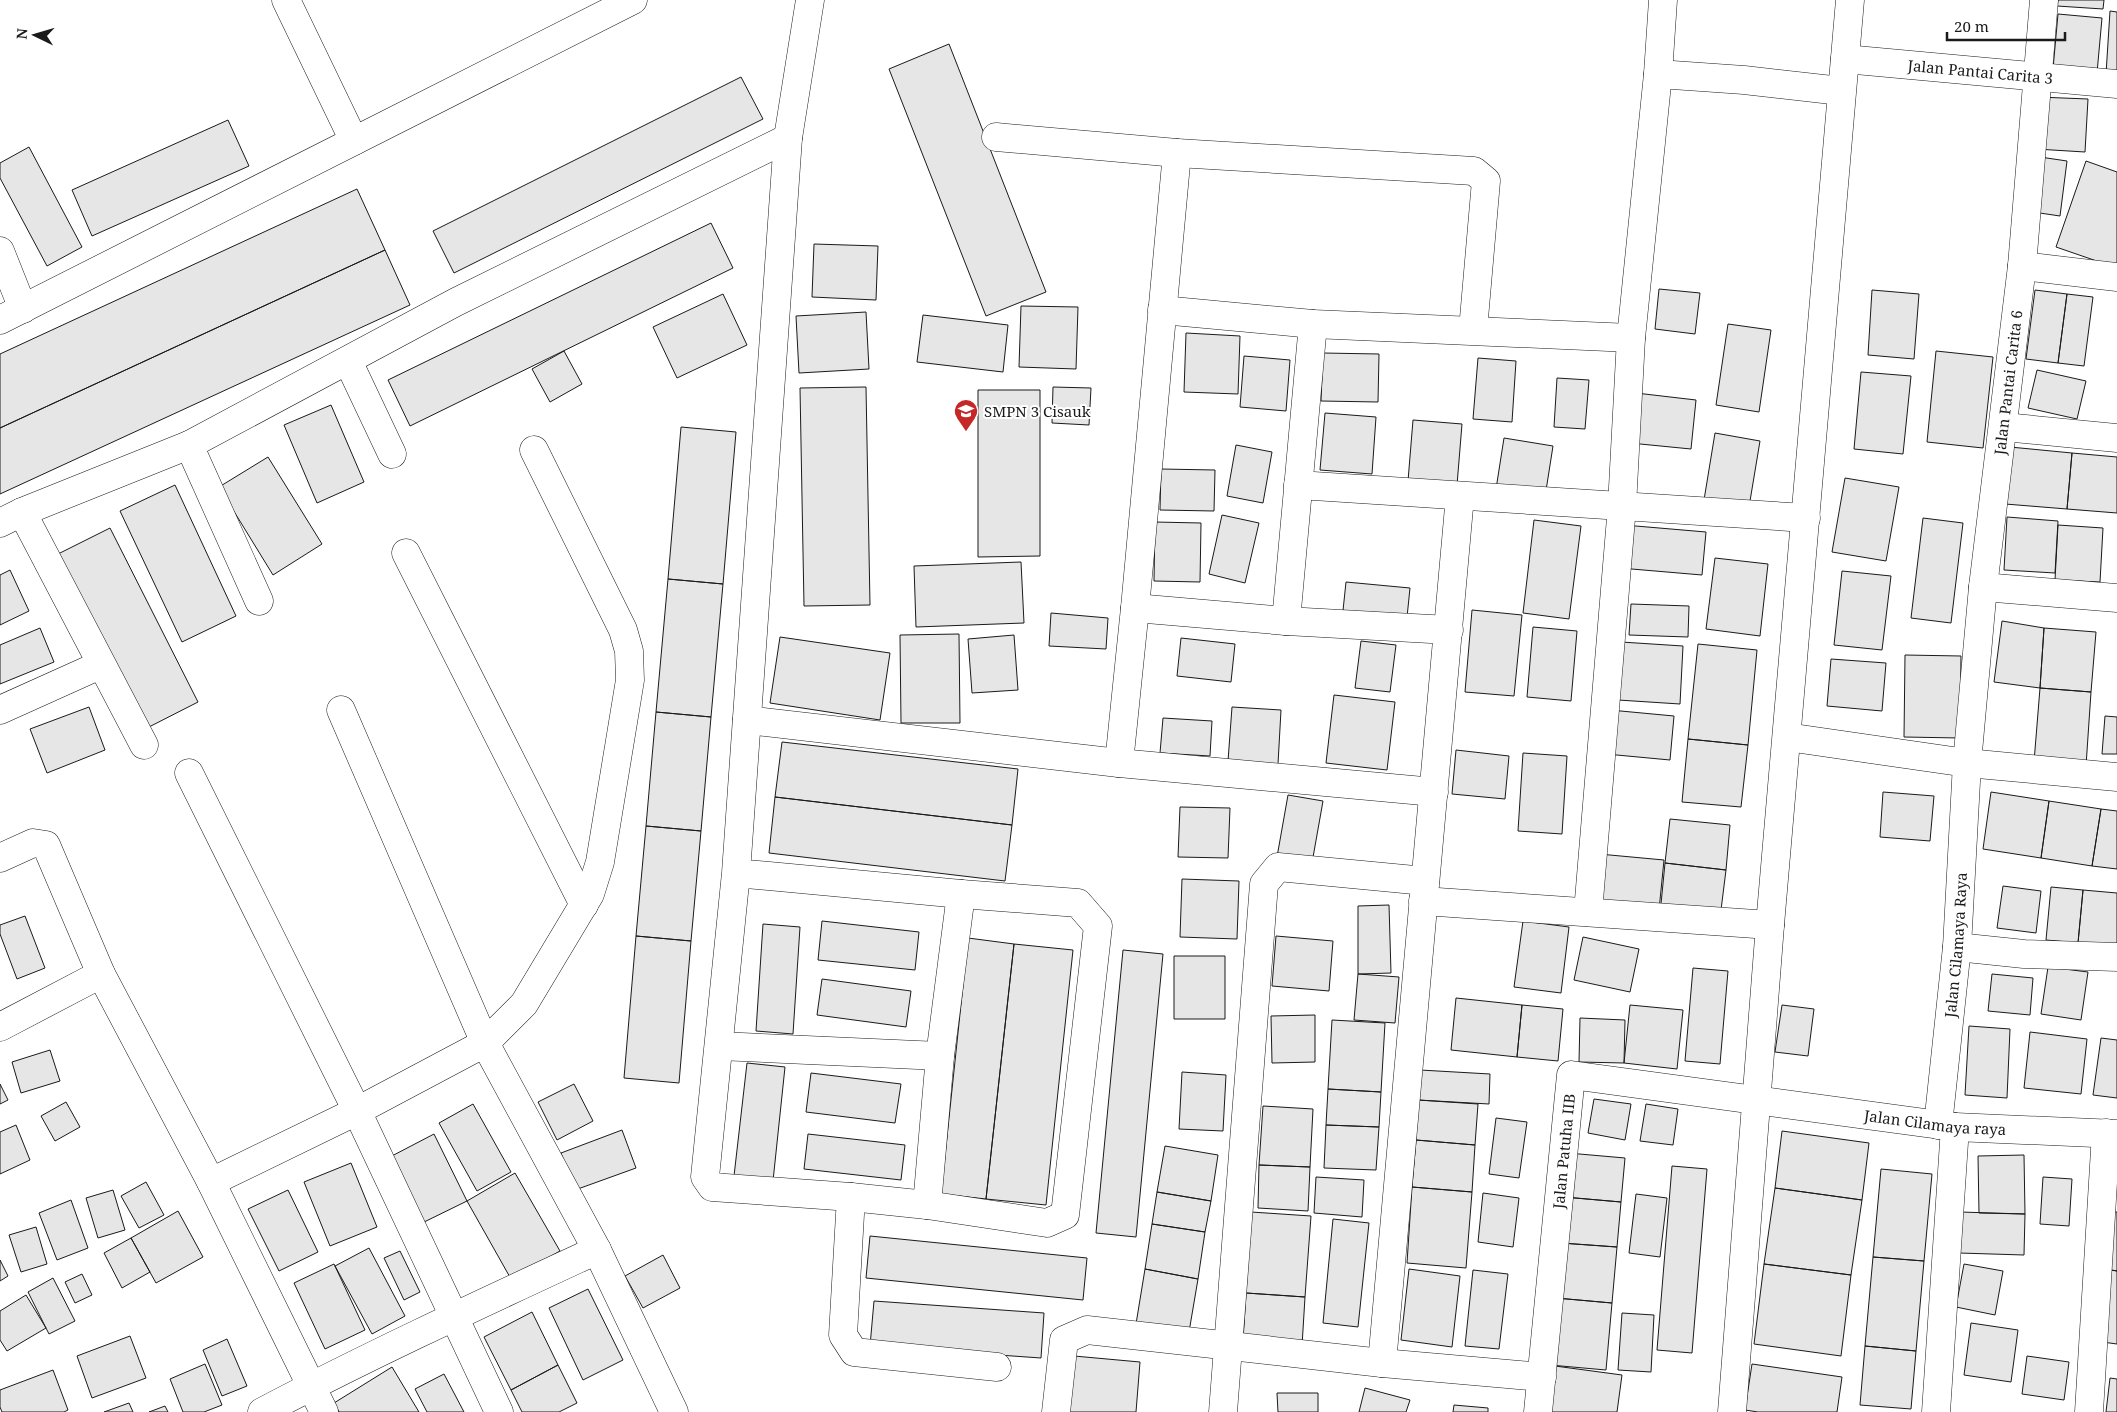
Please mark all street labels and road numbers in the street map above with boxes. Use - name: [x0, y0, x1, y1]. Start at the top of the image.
- street label: Jalan Pantai Carita 3: [1906, 55, 2054, 88]
- street label: Jalan Pantai Carita 6: [1989, 309, 2027, 457]
- street label: Jalan Cilamaya Raya: [1939, 872, 1971, 1020]
- street label: Jalan Patuha IIB: [1548, 1093, 1579, 1211]
- street label: Jalan Cilamaya raya: [1862, 1105, 2007, 1139]

